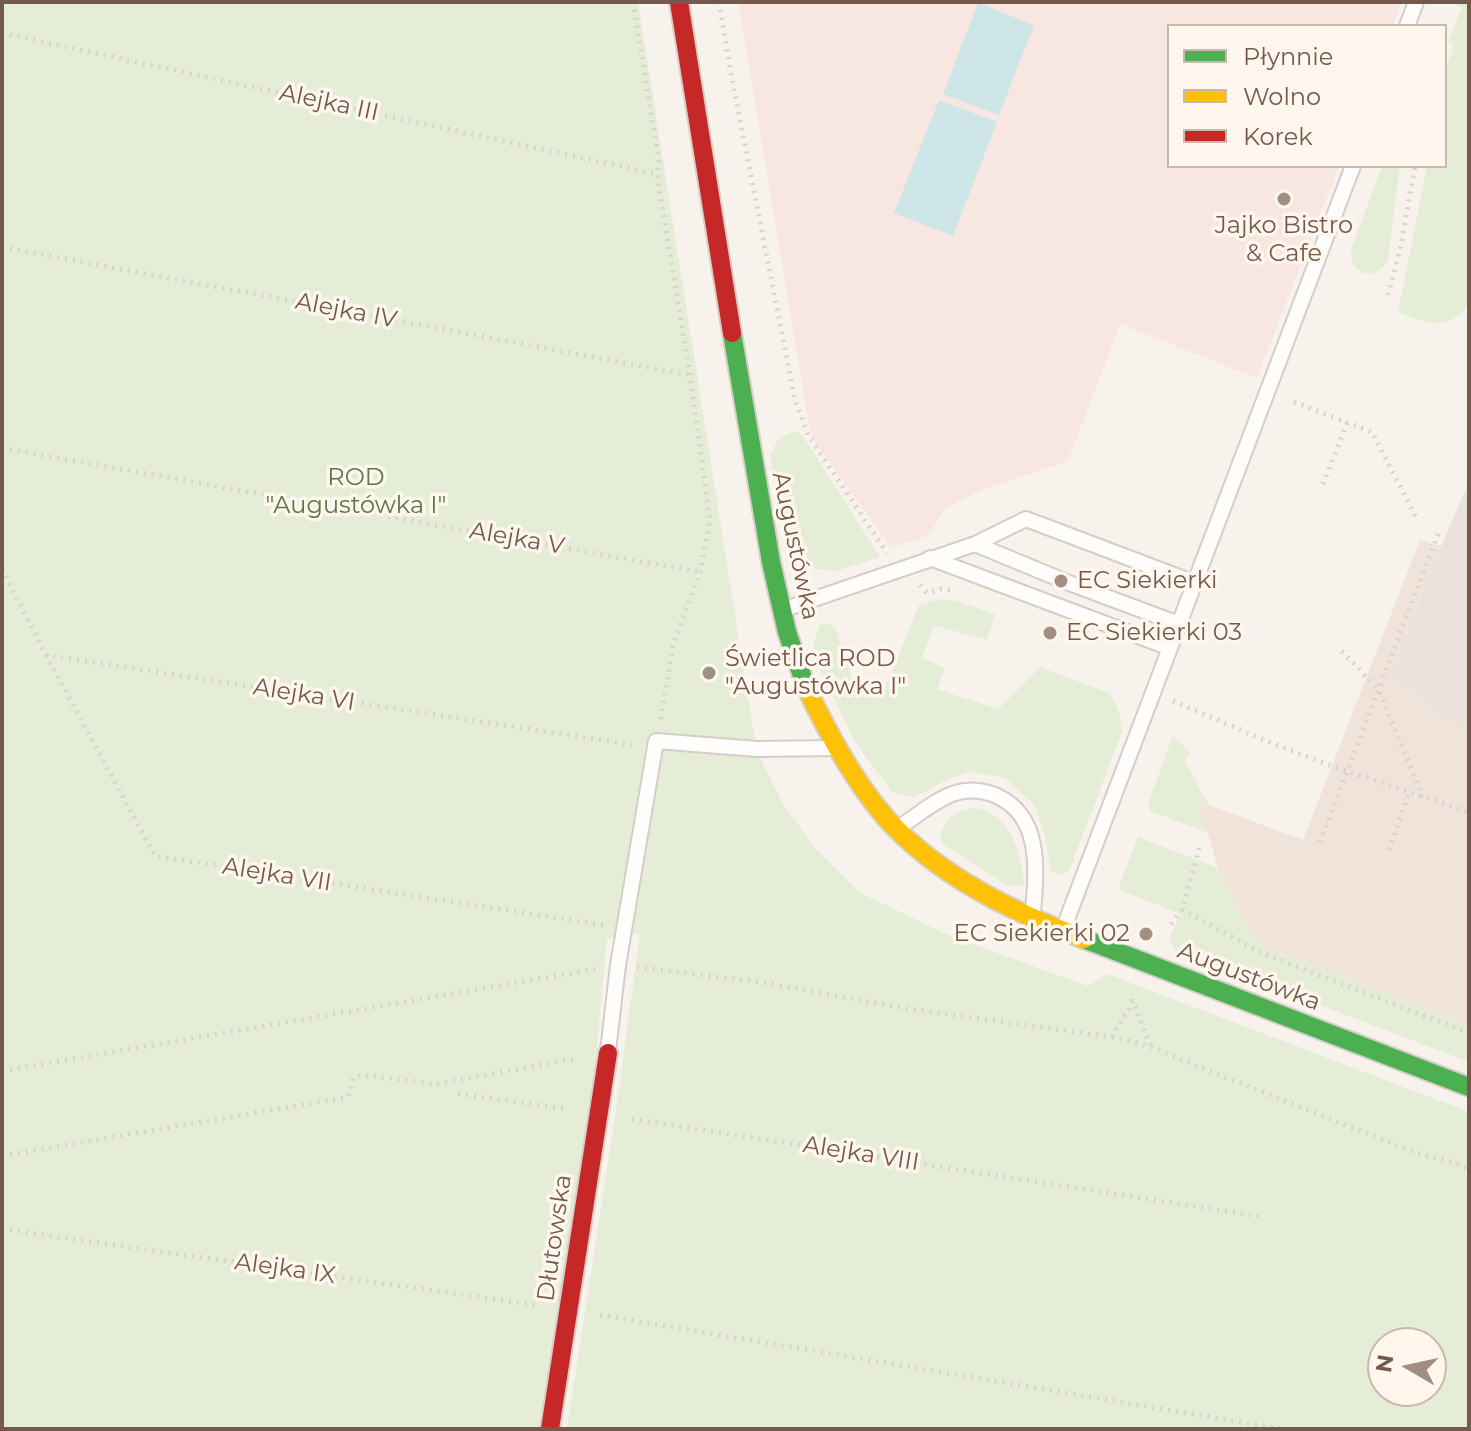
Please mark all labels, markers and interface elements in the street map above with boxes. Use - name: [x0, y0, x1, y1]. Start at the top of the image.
- legend: [1167, 24, 1447, 168]
- text: Płynnie: [1243, 42, 1333, 71]
- street label: Alejka III: [277, 78, 381, 128]
- text: Wolno: [1243, 82, 1321, 111]
- text: Korek: [1243, 122, 1313, 151]
- marker: Jajko Bistro & Cafe: [1275, 190, 1293, 208]
- place label: Jajko Bistro & Cafe: [1215, 212, 1353, 268]
- street label: Alejka IV: [293, 287, 399, 335]
- park label: ROD "Augustówka I": [265, 464, 447, 520]
- street label: Augustówka: [765, 469, 825, 623]
- street label: Alejka V: [467, 516, 567, 562]
- place label: EC Siekierki: [1077, 567, 1218, 595]
- marker: EC Siekierki: [1052, 572, 1070, 590]
- place label: EC Siekierki 03: [1066, 619, 1242, 647]
- marker: EC Siekierki 03: [1041, 624, 1059, 642]
- place label: Świetlica ROD "Augustówka I": [725, 645, 906, 701]
- marker: Świetlica ROD "Augustówka I": [700, 664, 718, 682]
- street label: Alejka VI: [251, 673, 357, 717]
- street label: Alejka VII: [220, 852, 334, 898]
- place label: EC Siekierki 02: [954, 920, 1130, 948]
- marker: EC Siekierki 02: [1137, 925, 1155, 943]
- street label: Augustówka: [1173, 937, 1325, 1017]
- street label: Alejka VIII: [801, 1131, 921, 1177]
- street label: Dłutowska: [532, 1173, 578, 1303]
- street label: Alejka IX: [233, 1248, 337, 1290]
- north arrow: [1367, 1327, 1447, 1407]
- text: N: [1370, 1353, 1400, 1374]

